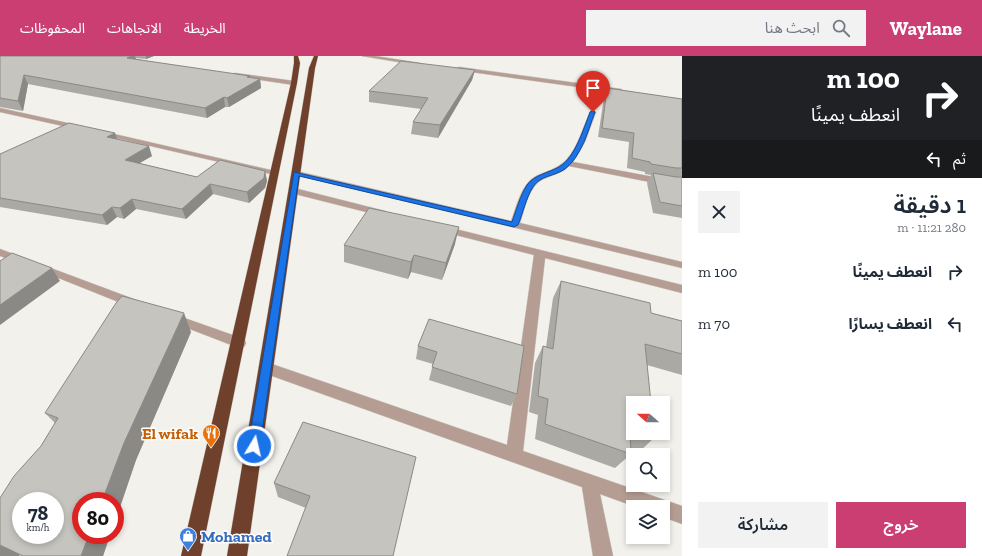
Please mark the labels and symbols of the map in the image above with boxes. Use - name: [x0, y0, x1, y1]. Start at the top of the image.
- pin: [576, 71, 610, 112]
- north arrow: [626, 396, 670, 440]
- restaurant icon: El wifak: [201, 423, 221, 448]
- place label: El wifak: [142, 424, 198, 443]
- position arrow: [233, 425, 275, 467]
- speed limit sign: 80: [72, 492, 124, 544]
- shop icon: Mohamed: [178, 526, 198, 551]
- place label: Mohamed: [201, 527, 272, 546]

